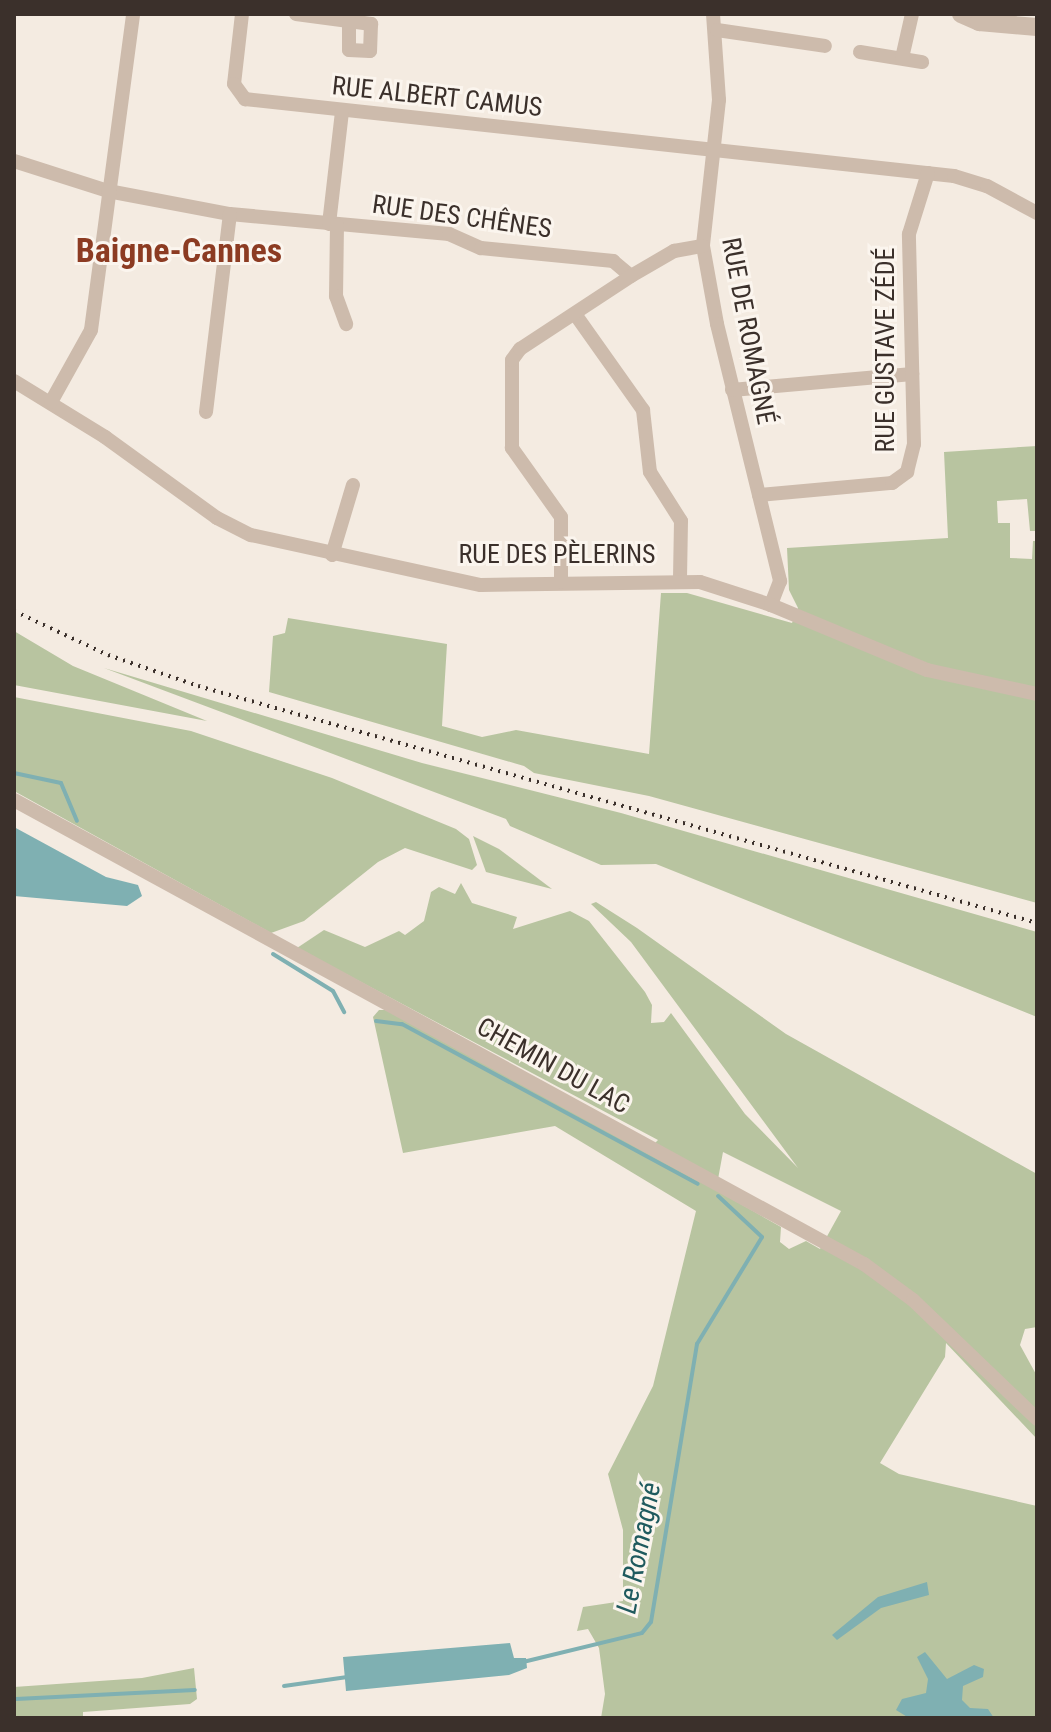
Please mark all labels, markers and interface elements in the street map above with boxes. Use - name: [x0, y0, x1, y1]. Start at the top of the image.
- street label: RUE ALBERT CAMUS: [330, 70, 544, 124]
- street label: RUE DES CHÊNES: [370, 189, 554, 245]
- district label: Baigne-Cannes: [76, 231, 282, 271]
- street label: RUE DE ROMAGNÉ: [715, 235, 781, 427]
- street label: RUE GUSTAVE ZÉDÉ: [870, 248, 902, 452]
- street label: RUE DES PÈLERINS: [458, 539, 656, 571]
- street label: CHEMIN DU LAC: [471, 1011, 635, 1121]
- water label: Le Romagné: [610, 1480, 668, 1616]

